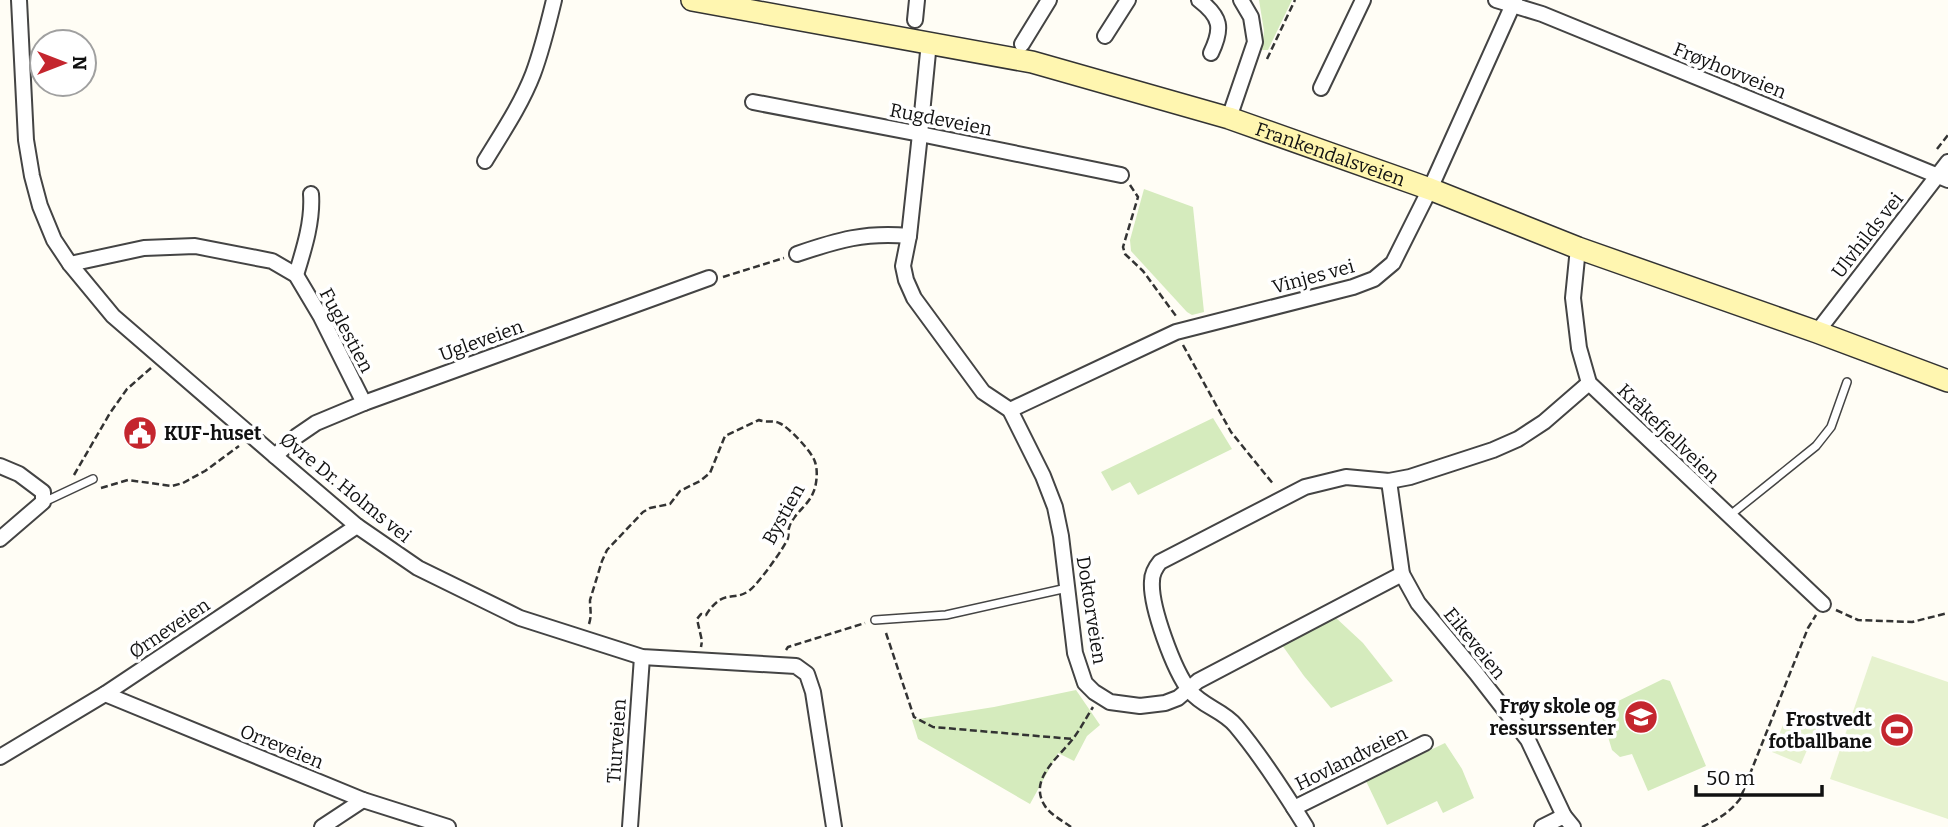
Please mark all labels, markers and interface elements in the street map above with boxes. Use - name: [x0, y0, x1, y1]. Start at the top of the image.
- north arrow: [28, 28, 98, 98]
- street label: Frøyhovveien: [1670, 37, 1790, 104]
- text: N: [68, 56, 91, 71]
- street label: Rugdeveien: [888, 98, 994, 141]
- street label: Frankendalsveien: [1252, 117, 1408, 191]
- street label: Ulvhilds vei: [1827, 188, 1908, 283]
- street label: Vinjes vei: [1270, 254, 1357, 298]
- street label: Fuglestien: [315, 284, 378, 376]
- street label: Ugleveien: [436, 315, 526, 366]
- street label: Kråkefjellveien: [1613, 379, 1724, 488]
- public building icon: KUF-huset: [121, 414, 159, 452]
- place label: KUF-huset: [164, 422, 262, 445]
- street label: Øvre Dr. Holms vei: [275, 427, 416, 548]
- street label: Bystien: [758, 480, 809, 548]
- street label: Doktorveien: [1072, 554, 1111, 666]
- street label: Ørneveien: [125, 593, 214, 664]
- street label: Eikeveien: [1439, 603, 1510, 684]
- place label: Frøy skole og ressurssenter: [1490, 695, 1616, 740]
- street label: Tiurveien: [602, 698, 631, 784]
- school or university icon: Frøy skole og ressurssenter: [1622, 698, 1660, 736]
- place label: Frostvedt fotballbane: [1769, 708, 1872, 753]
- sports icon: Frostvedt fotballbane: [1878, 711, 1916, 749]
- street label: Orreveien: [237, 719, 327, 774]
- street label: Hovlandveien: [1291, 721, 1411, 796]
- scale bar: [1696, 754, 1822, 798]
- text: 50 m: [1706, 765, 1755, 791]

